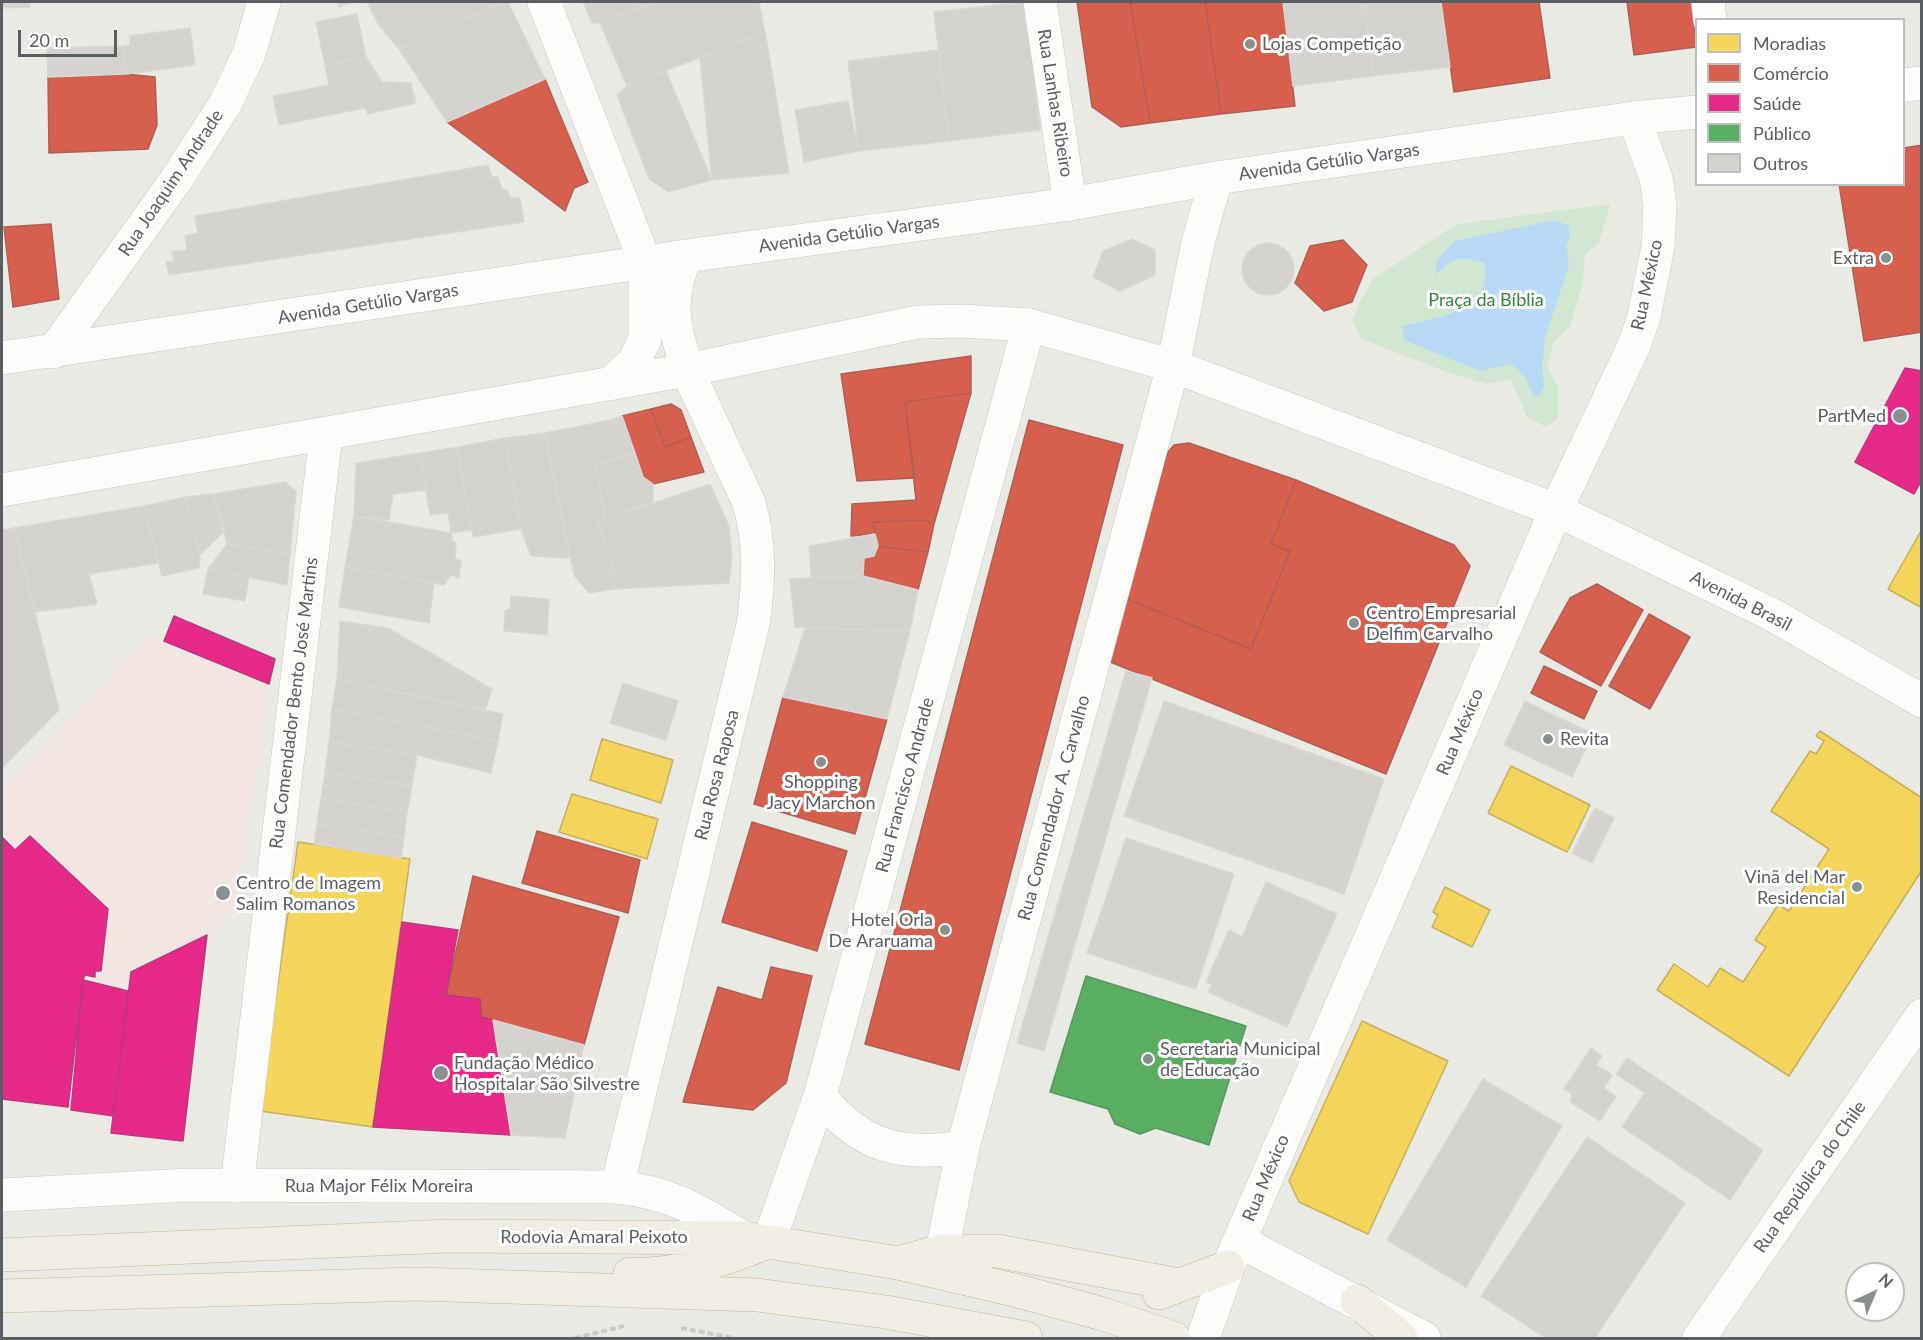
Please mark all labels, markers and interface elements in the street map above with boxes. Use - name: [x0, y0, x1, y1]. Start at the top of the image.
- scale bar: [21, 18, 120, 56]
- legend: [1695, 18, 1905, 186]
- street label: Rua Lanhas Ribeiro: [1033, 27, 1077, 179]
- text: 20 m: [29, 29, 69, 51]
- text: Moradias: [1753, 32, 1826, 54]
- place label: Lojas Competição: [1262, 33, 1402, 55]
- marker: Lojas Competição: [1243, 37, 1257, 51]
- text: Comércio: [1753, 62, 1829, 84]
- text: Saúde: [1753, 92, 1801, 114]
- street label: Rua Joaquim Andrade: [114, 106, 228, 260]
- text: Público: [1753, 122, 1811, 144]
- street label: Avenida Getúlio Vargas: [1237, 139, 1421, 185]
- text: Outros: [1753, 152, 1808, 174]
- street label: Avenida Getúlio Vargas: [757, 211, 941, 257]
- street label: Rua México: [1627, 238, 1667, 332]
- place label: Extra: [1833, 247, 1874, 269]
- marker: Extra: [1879, 251, 1893, 265]
- street label: Avenida Getúlio Vargas: [276, 279, 460, 329]
- park label: Praça da Bíblia: [1428, 289, 1544, 311]
- place label: PartMed: [1818, 405, 1886, 427]
- marker: PartMed: [1891, 407, 1909, 425]
- street label: Rua Comendador Bento José Martins: [265, 556, 323, 850]
- street label: Avenida Brasil: [1687, 566, 1795, 636]
- place label: Centro Empresarial Delfim Carvalho: [1366, 602, 1516, 644]
- marker: Centro Empresarial Delfim Carvalho: [1347, 616, 1361, 630]
- street label: Rua México: [1432, 685, 1488, 779]
- street label: Rua Comendador A. Carvalho: [1013, 693, 1095, 923]
- street label: Rua Francisco Andrade: [871, 695, 939, 875]
- street label: Rua Rosa Raposa: [690, 707, 744, 843]
- place label: Revita: [1560, 728, 1609, 750]
- marker: Revita: [1541, 732, 1555, 746]
- marker: Shopping Jacy Marchon: [814, 755, 828, 769]
- place label: Shopping Jacy Marchon: [766, 771, 876, 814]
- place label: Vinã del Mar Residencial: [1745, 866, 1845, 908]
- place label: Centro de Imagem Salim Romanos: [236, 872, 381, 914]
- marker: Vinã del Mar Residencial: [1850, 880, 1864, 894]
- marker: Centro de Imagem Salim Romanos: [214, 884, 232, 902]
- place label: Hotel Orla De Araruama: [829, 909, 933, 952]
- marker: Hotel Orla De Araruama: [938, 923, 952, 937]
- place label: Secretaria Municipal de Educação: [1160, 1038, 1320, 1080]
- place label: Fundação Médico Hospitalar São Silvestre: [454, 1052, 640, 1094]
- marker: Secretaria Municipal de Educação: [1141, 1052, 1155, 1066]
- marker: Fundação Médico Hospitalar São Silvestre: [432, 1064, 450, 1082]
- street label: Rua República do Chile: [1749, 1097, 1871, 1257]
- street label: Rua México: [1238, 1131, 1294, 1225]
- street label: Rua Major Félix Moreira: [285, 1175, 473, 1197]
- street label: Rodovia Amaral Peixoto: [500, 1226, 688, 1248]
- north arrow: [1845, 1262, 1905, 1322]
- text: N: [1875, 1269, 1897, 1291]

